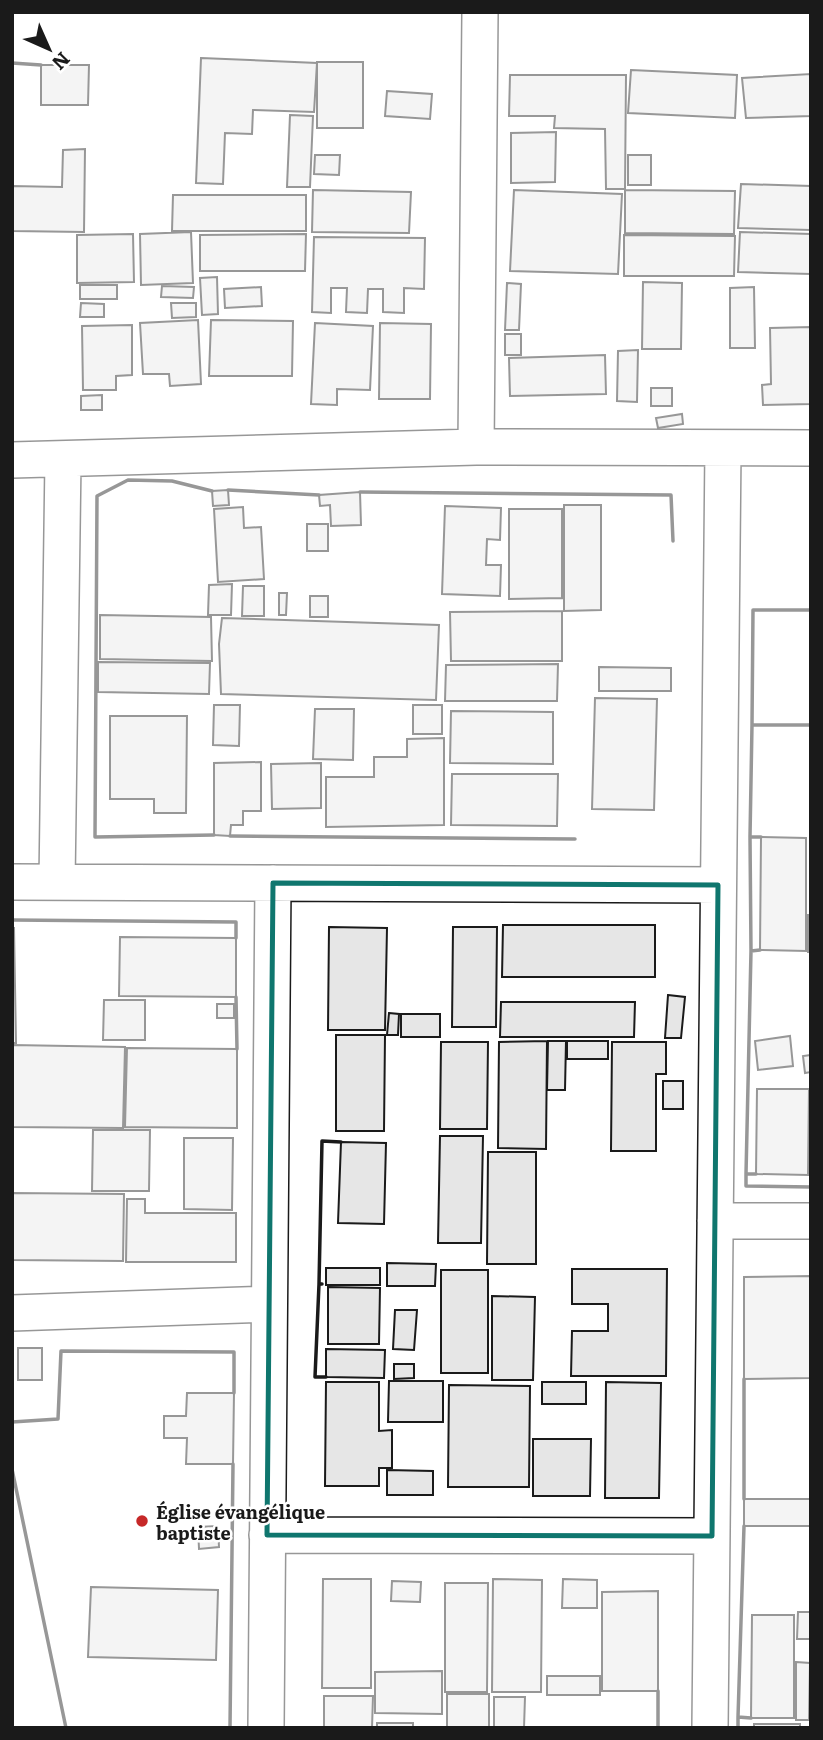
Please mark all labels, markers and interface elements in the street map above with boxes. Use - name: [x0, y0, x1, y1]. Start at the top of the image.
- north arrow: [14, 14, 84, 84]
- text: N: [46, 46, 77, 77]
- place label: Église évangélique baptiste: [156, 1498, 325, 1546]
- marker: Église évangélique baptiste: [134, 1513, 150, 1529]

